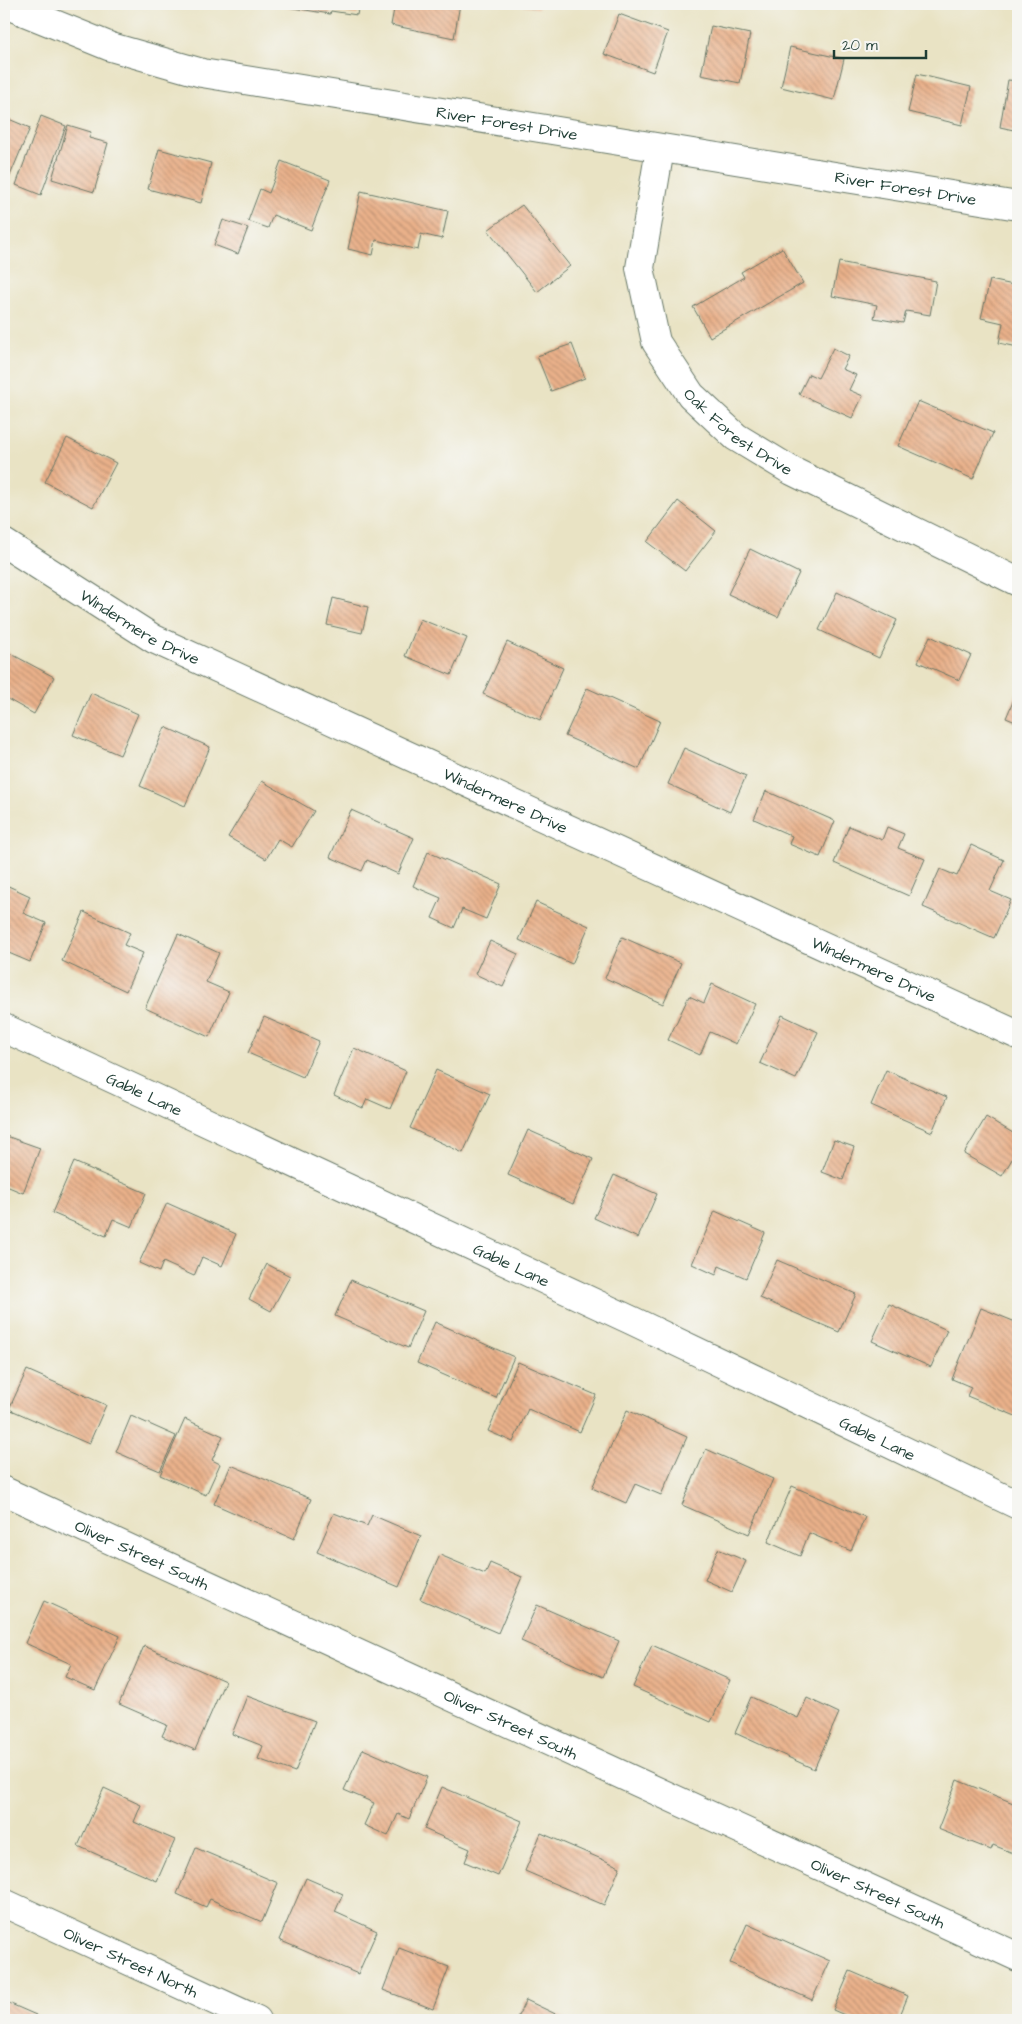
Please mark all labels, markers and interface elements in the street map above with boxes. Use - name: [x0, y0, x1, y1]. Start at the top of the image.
- scale bar: [834, 28, 927, 60]
- text: 20 m: [842, 35, 878, 56]
- street label: River Forest Drive: [434, 101, 579, 146]
- street label: River Forest Drive: [833, 166, 978, 211]
- street label: Oak Forest Drive: [678, 385, 797, 481]
- street label: Windermere Drive: [76, 585, 203, 671]
- street label: Windermere Drive: [439, 763, 571, 839]
- street label: Windermere Drive: [808, 932, 940, 1008]
- street label: Gable Lane: [102, 1067, 186, 1122]
- street label: Gable Lane: [470, 1238, 553, 1293]
- street label: Gable Lane: [836, 1411, 919, 1466]
- street label: Oliver Street South: [71, 1515, 212, 1596]
- street label: Oliver Street South: [440, 1685, 581, 1765]
- street label: Oliver Street South: [807, 1853, 948, 1934]
- street label: Oliver Street North: [60, 1922, 202, 2003]

